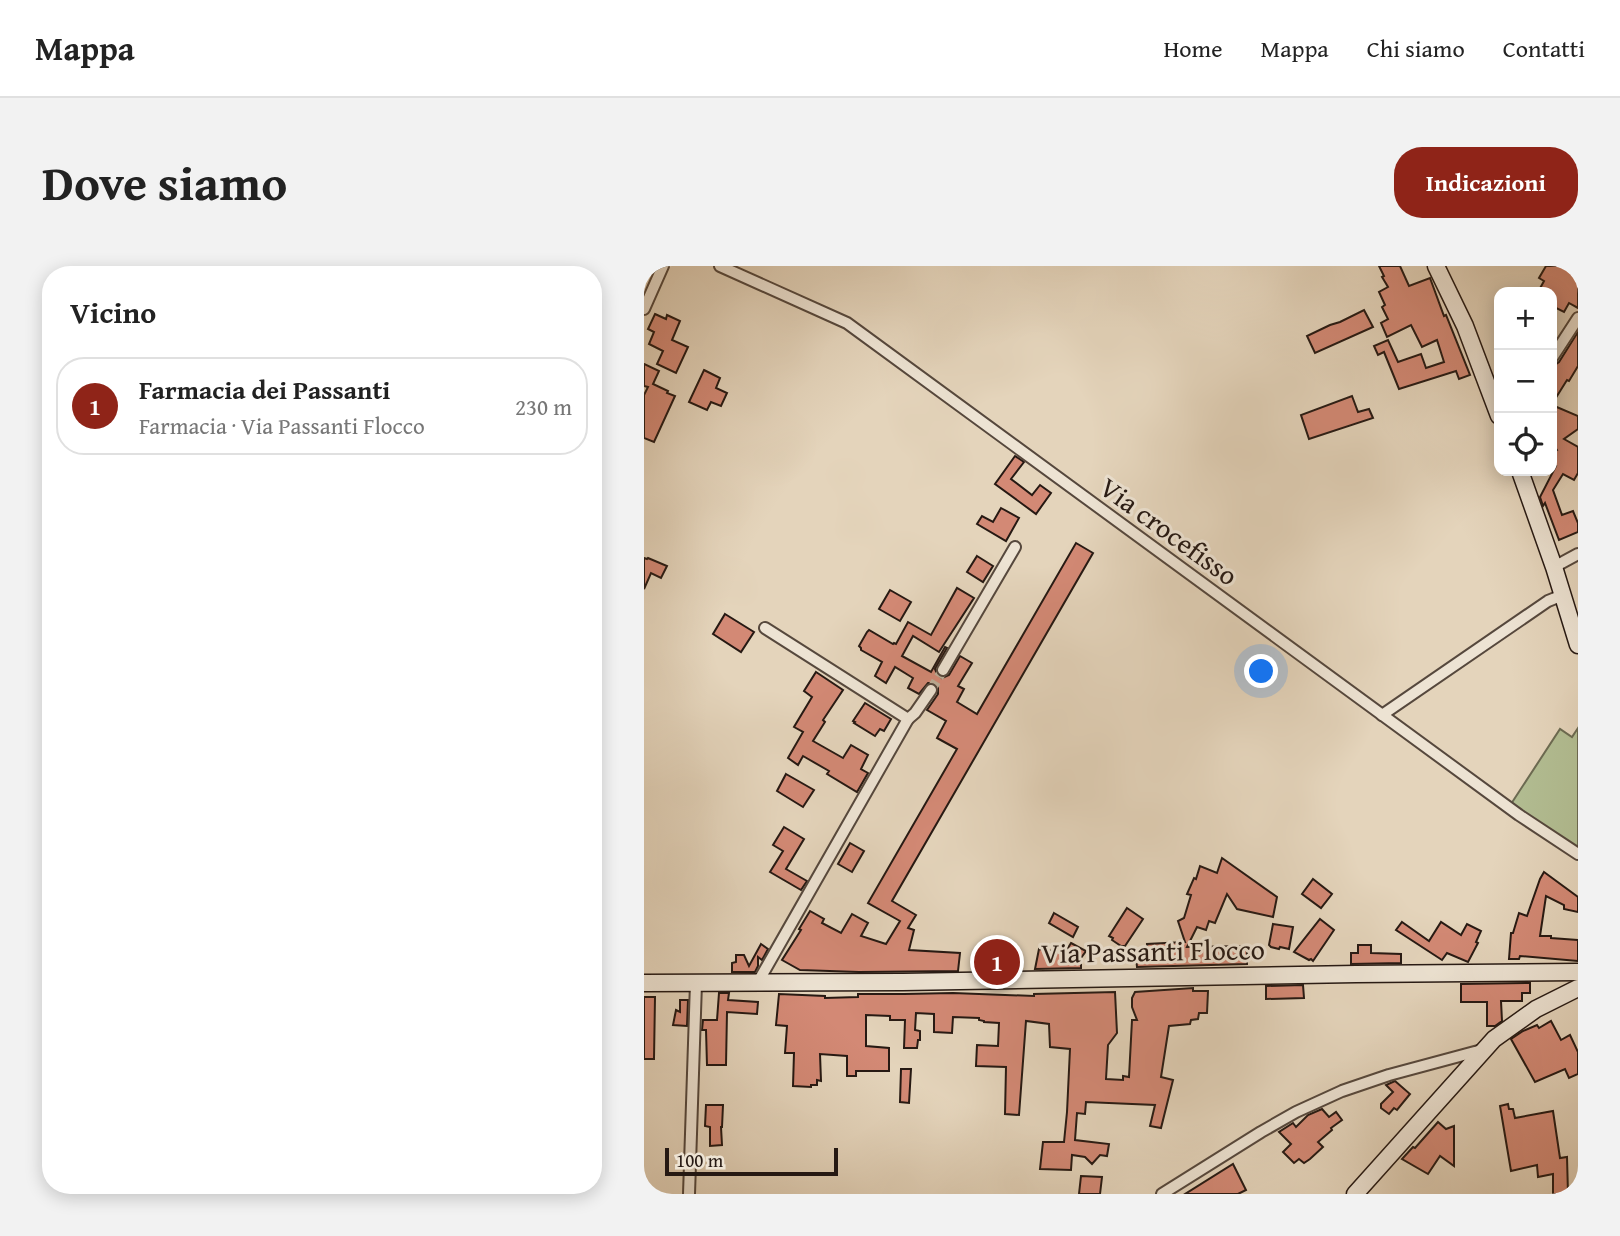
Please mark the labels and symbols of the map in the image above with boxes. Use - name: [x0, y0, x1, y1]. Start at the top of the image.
- street label: Via crocefisso: [1092, 466, 1247, 595]
- your location: [1244, 654, 1278, 688]
- street label: Via Passanti Flocco: [1041, 928, 1265, 973]
- pin: 1: [974, 936, 1020, 988]
- scale bar: [665, 1145, 838, 1177]

